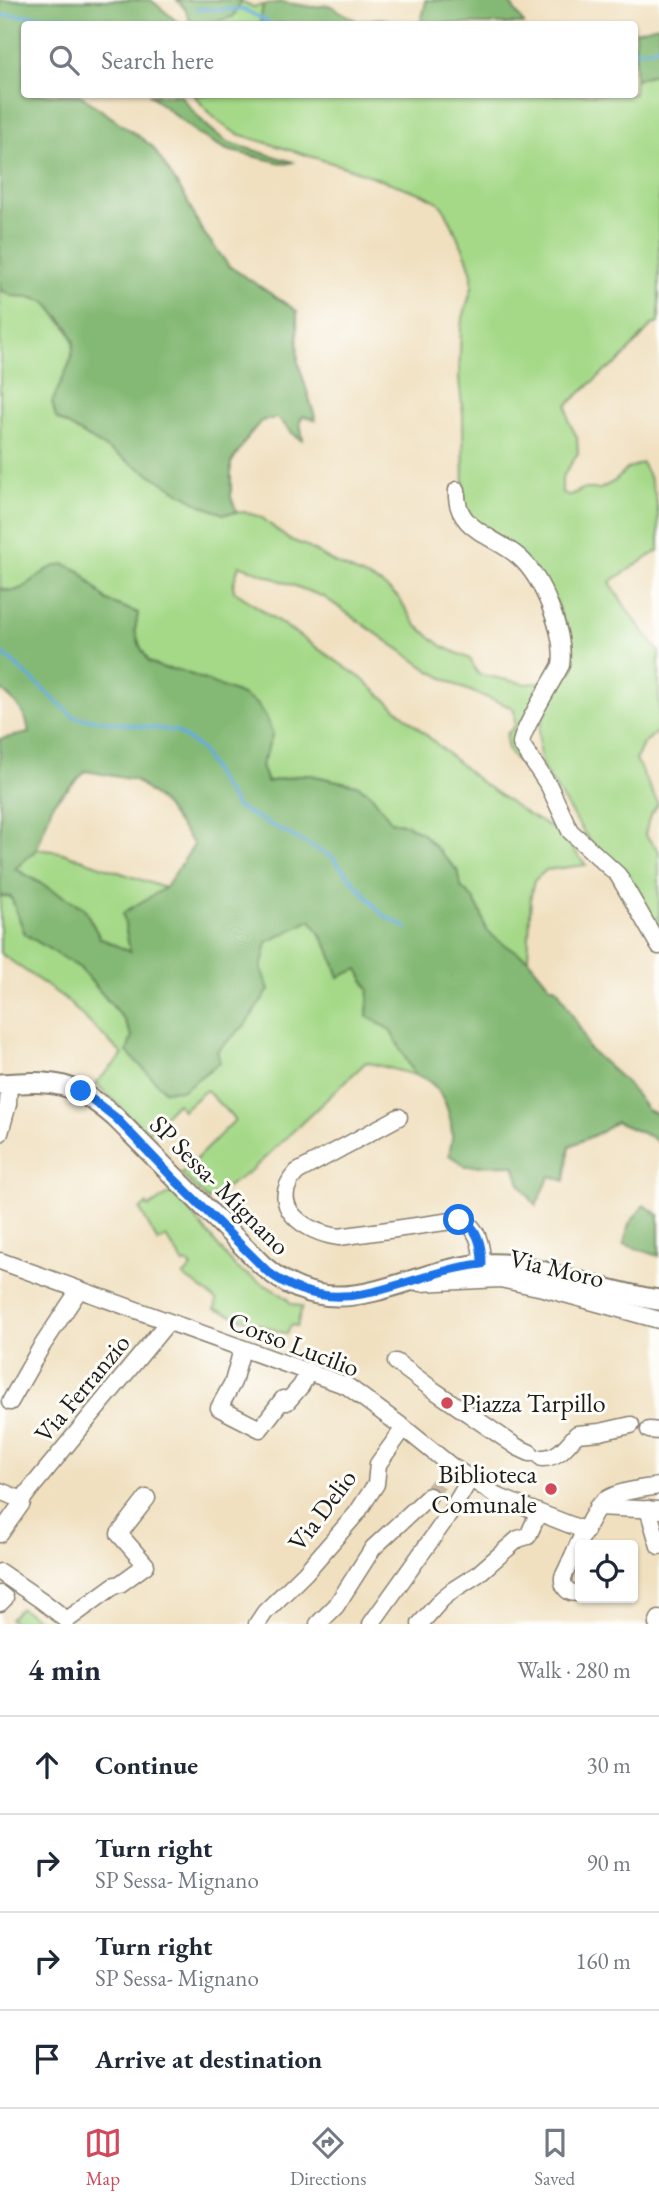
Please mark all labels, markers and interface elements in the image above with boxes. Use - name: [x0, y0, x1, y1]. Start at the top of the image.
- search box: [21, 21, 638, 98]
- icon: search: [45, 41, 83, 79]
- text: Search here: [101, 43, 214, 77]
- route end: [65, 1075, 96, 1106]
- street label: SP Sessa- Mignano: [143, 1108, 297, 1262]
- route start: [443, 1204, 474, 1235]
- street label: Via Moro: [506, 1241, 608, 1295]
- street label: Corso Lucilio: [224, 1303, 364, 1385]
- street label: Via Ferranzio: [27, 1326, 137, 1450]
- place label: Piazza Tarpillo: [461, 1386, 606, 1420]
- marker: Piazza Tarpillo: [439, 1395, 455, 1411]
- place label: Biblioteca Comunale: [431, 1457, 538, 1521]
- street label: Via Delio: [280, 1462, 364, 1558]
- marker: Biblioteca Comunale: [543, 1481, 559, 1497]
- map controls: [575, 1540, 638, 1603]
- button: locate: [575, 1540, 638, 1603]
- text: 4 min: [28, 1650, 101, 1689]
- text: Walk · 280 m: [517, 1655, 631, 1685]
- icon: ahead: [28, 1746, 66, 1784]
- text: Continue: [95, 1748, 198, 1782]
- text: 30 m: [586, 1750, 631, 1780]
- text: Turn right: [95, 1831, 213, 1865]
- icon: right: [28, 1844, 66, 1882]
- text: 90 m: [586, 1848, 631, 1878]
- text: SP Sessa- Mignano: [95, 1865, 259, 1895]
- text: Turn right: [95, 1929, 213, 1963]
- icon: right: [28, 1942, 66, 1980]
- text: 160 m: [575, 1946, 631, 1976]
- text: SP Sessa- Mignano: [95, 1963, 259, 1993]
- icon: arrive: [28, 2040, 66, 2078]
- text: Arrive at destination: [95, 2042, 322, 2076]
- tab: Map: [84, 2124, 122, 2191]
- tab: Directions: [290, 2124, 366, 2191]
- tab: Saved: [534, 2124, 575, 2191]

